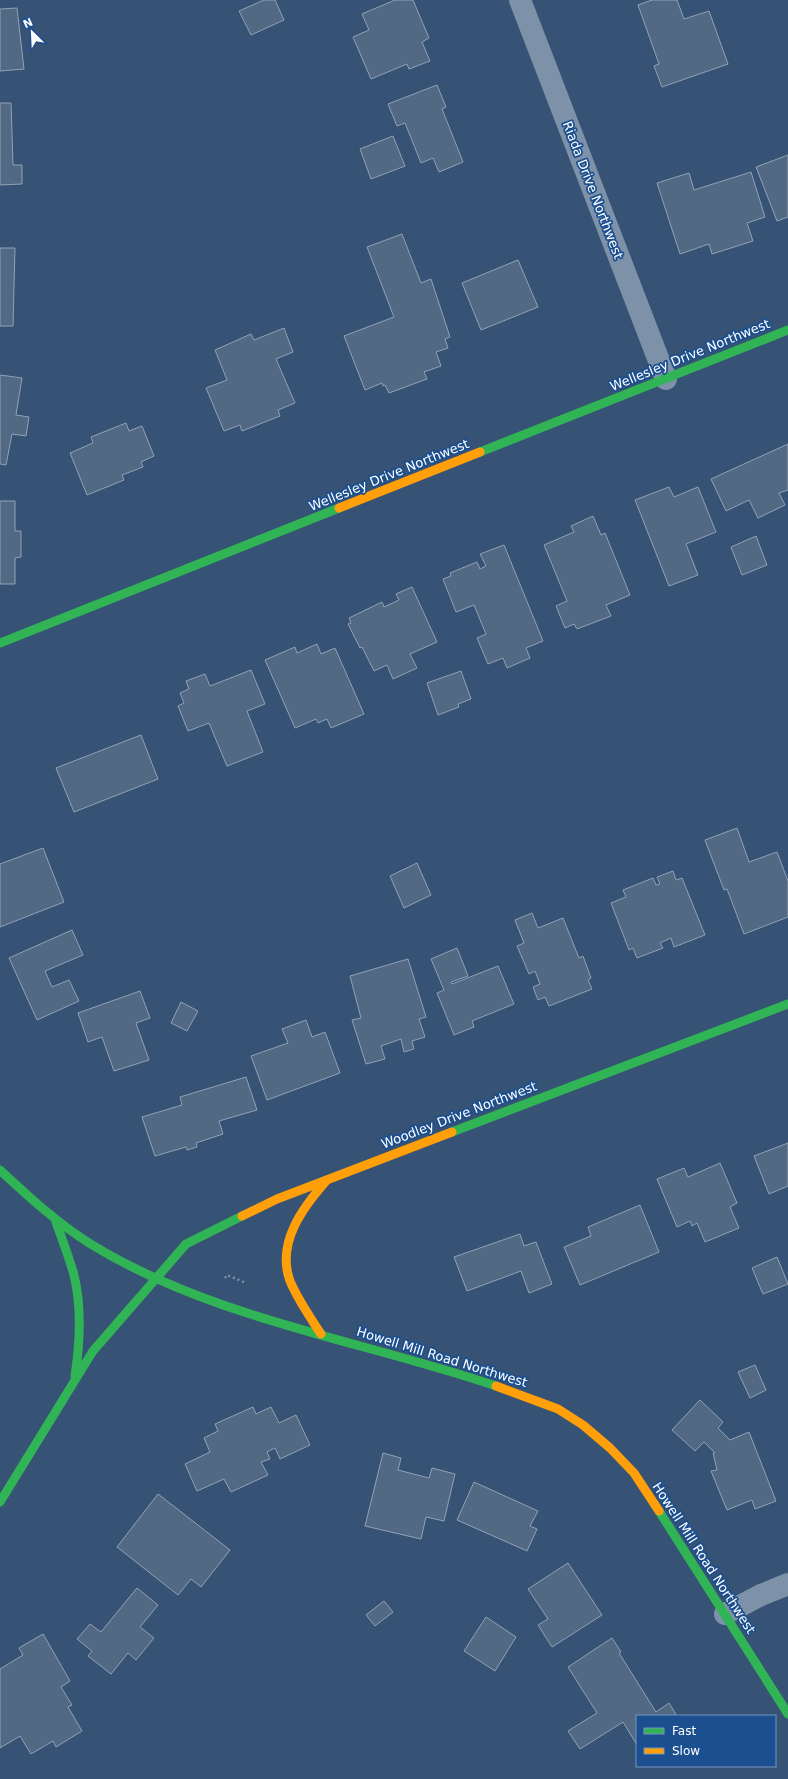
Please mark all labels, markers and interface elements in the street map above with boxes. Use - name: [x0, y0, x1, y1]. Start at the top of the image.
- north arrow: [12, 12, 52, 52]
- text: N: [21, 16, 35, 31]
- street label: Riada Drive Northwest: [560, 119, 626, 261]
- street label: Wellesley Drive Northwest: [608, 316, 772, 394]
- street label: Wellesley Drive Northwest: [307, 436, 471, 514]
- street label: Woodley Drive Northwest: [379, 1078, 539, 1152]
- street label: Howell Mill Road Northwest: [355, 1324, 529, 1390]
- street label: Howell Mill Road Northwest: [649, 1479, 759, 1637]
- legend: [636, 1715, 776, 1767]
- text: Fast: [672, 1724, 696, 1738]
- text: Slow: [672, 1744, 700, 1758]

